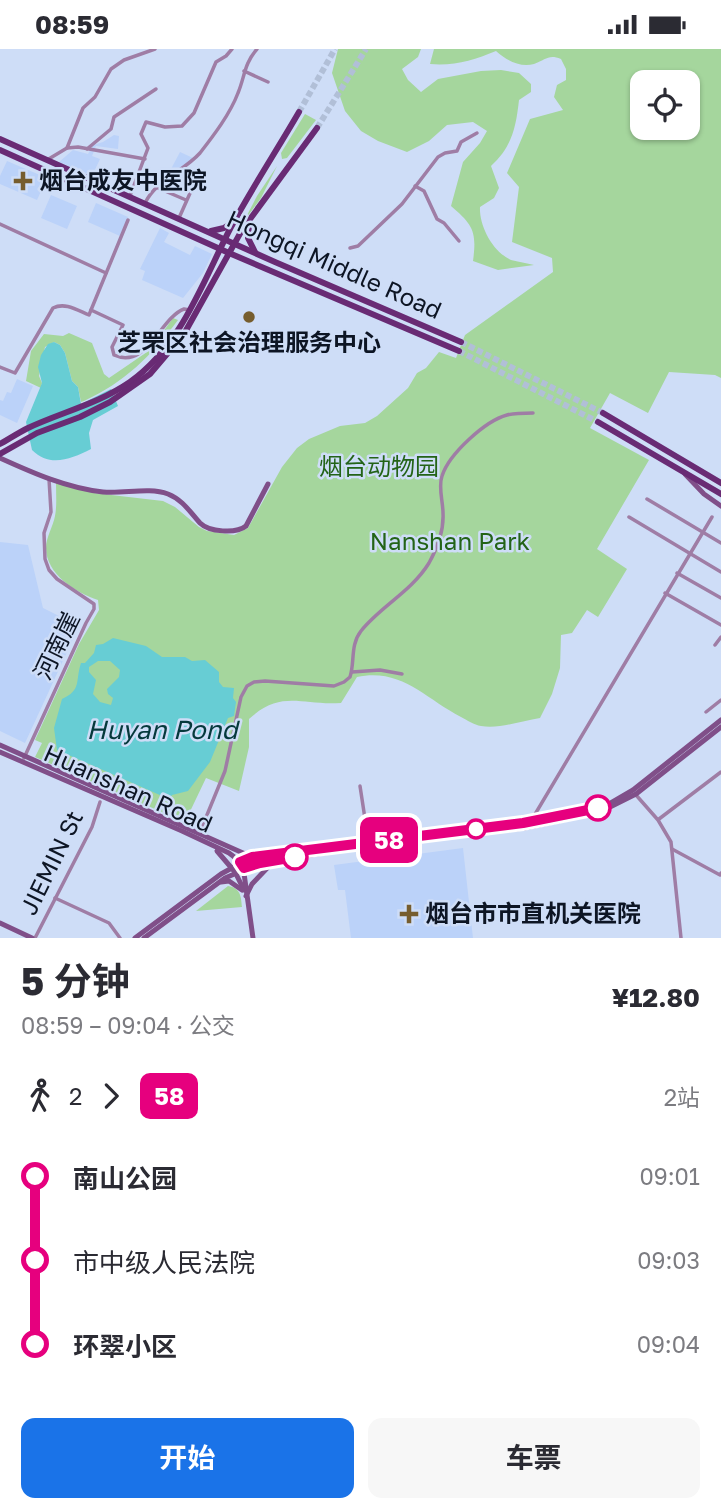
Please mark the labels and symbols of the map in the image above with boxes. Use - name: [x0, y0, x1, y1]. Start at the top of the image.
- place label: 烟台成友中医院: [39, 165, 207, 194]
- marker: 烟台成友中医院: [13, 171, 33, 191]
- street label: Hongqi Middle Road: [223, 203, 447, 324]
- marker: 芝罘区社会治理服务中心: [241, 309, 257, 325]
- place label: 芝罘区社会治理服务中心: [117, 327, 381, 356]
- park label: 烟台动物园: [319, 451, 439, 480]
- park label: Nanshan Park: [370, 526, 530, 555]
- street label: 河南崖: [27, 607, 84, 684]
- water label: Huyan Pond: [87, 714, 240, 745]
- street label: Huanshan Road: [40, 737, 217, 838]
- unlabelled marker: [585, 795, 611, 821]
- street label: JIEMIN St: [13, 805, 88, 919]
- line badge: 58: [358, 817, 420, 863]
- unlabelled marker: [466, 819, 486, 839]
- unlabelled marker: [282, 844, 308, 870]
- place label: 烟台市市直机关医院: [425, 898, 641, 927]
- marker: 烟台市市直机关医院: [399, 904, 419, 924]

